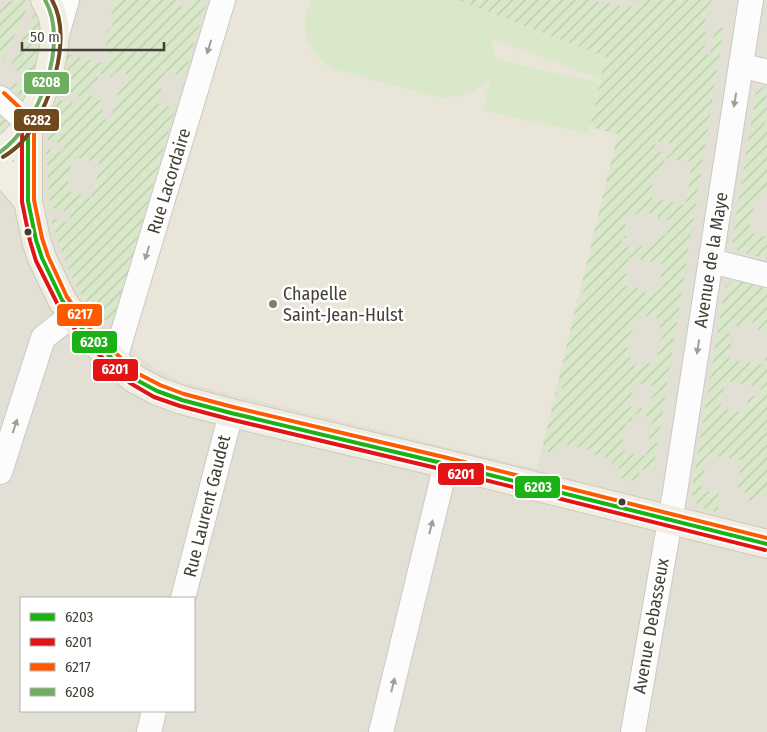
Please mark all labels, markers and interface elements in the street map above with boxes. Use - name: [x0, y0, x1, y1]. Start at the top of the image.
- scale bar: [22, 20, 165, 52]
- text: 50 m: [30, 28, 60, 46]
- one-way arrow: [204, 39, 212, 54]
- line badge: 6208: [23, 71, 70, 95]
- text: 6208: [32, 74, 61, 91]
- one-way arrow: [731, 92, 739, 108]
- line badge: 6282: [13, 108, 60, 132]
- text: 6282: [23, 112, 51, 129]
- street label: Rue Lacordaire: [143, 125, 196, 236]
- street label: Avenue de la Maye: [689, 191, 733, 329]
- unlabelled marker: [23, 227, 33, 237]
- one-way arrow: [143, 245, 151, 260]
- place label: Chapelle Saint-Jean-Hulst: [283, 283, 404, 326]
- marker: Chapelle Saint-Jean-Hulst: [267, 298, 279, 310]
- line badge: 6217: [56, 303, 103, 327]
- text: 6217: [67, 306, 93, 323]
- line badge: 6203: [71, 330, 118, 354]
- text: 6203: [80, 334, 108, 351]
- one-way arrow: [693, 340, 701, 356]
- line badge: 6201: [92, 358, 139, 382]
- text: 6201: [102, 361, 128, 378]
- one-way arrow: [11, 418, 19, 433]
- street label: Rue Laurent Gaudet: [179, 433, 235, 579]
- line badge: 6201: [437, 462, 485, 486]
- text: 6201: [448, 466, 474, 483]
- line badge: 6203: [514, 475, 561, 499]
- text: 6203: [524, 479, 552, 496]
- unlabelled marker: [617, 497, 627, 507]
- one-way arrow: [427, 519, 435, 534]
- street label: Avenue Debasseux: [628, 556, 674, 695]
- legend: [20, 597, 195, 712]
- text: 6203: [65, 608, 94, 626]
- text: 6201: [65, 633, 92, 651]
- text: 6217: [65, 658, 91, 676]
- one-way arrow: [389, 677, 397, 692]
- text: 6208: [65, 683, 94, 701]

